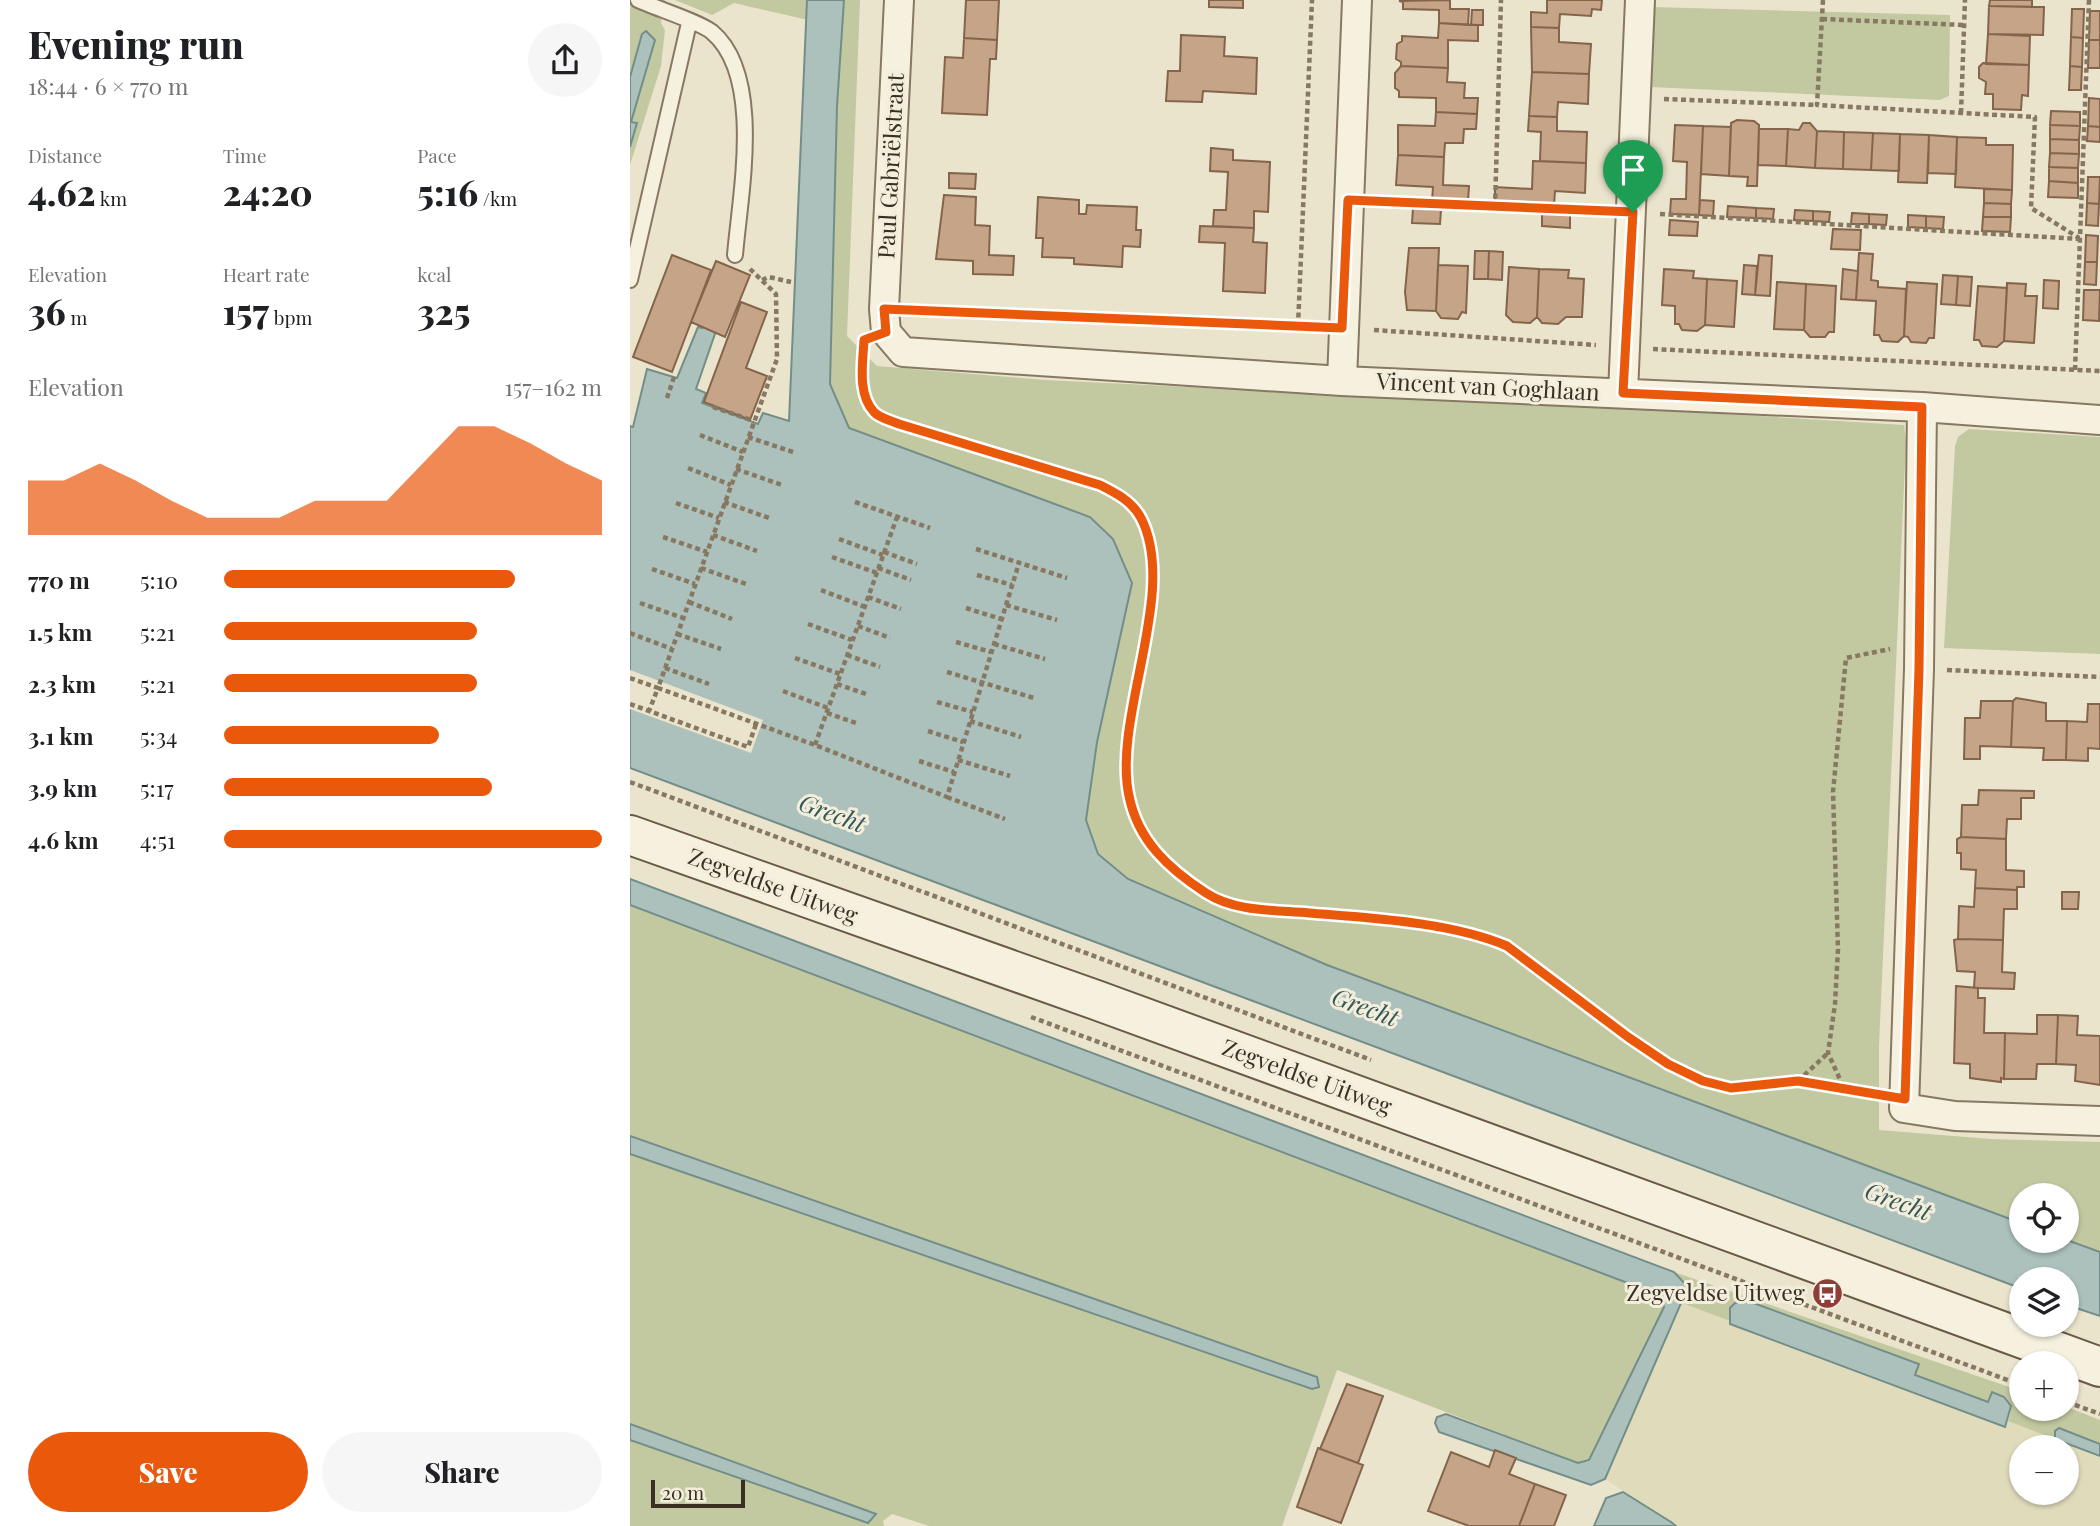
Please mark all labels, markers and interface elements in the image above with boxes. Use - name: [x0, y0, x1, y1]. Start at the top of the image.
- text: Evening run: [28, 18, 244, 69]
- button: share: [528, 23, 602, 97]
- text: 18:44 · 6 × 770 m: [28, 70, 189, 101]
- street label: Paul Gabriëlstraat: [869, 72, 910, 259]
- pin: [1603, 140, 1663, 212]
- text: Distance: [28, 142, 102, 168]
- text: Time: [223, 142, 267, 168]
- text: Pace: [417, 142, 457, 168]
- icon: arrive: [1614, 151, 1652, 189]
- text: 4.62: [28, 168, 96, 215]
- text: 24:20: [223, 168, 313, 215]
- text: 5:16: [417, 168, 478, 215]
- text: km: [96, 185, 127, 211]
- text: /km: [478, 185, 517, 211]
- text: Elevation: [28, 261, 107, 287]
- text: Heart rate: [223, 261, 310, 287]
- text: kcal: [417, 261, 451, 287]
- text: 36: [28, 287, 66, 334]
- text: 157: [223, 287, 269, 334]
- text: 325: [417, 287, 470, 334]
- text: m: [66, 304, 87, 330]
- text: bpm: [269, 304, 312, 330]
- street label: Vincent van Goghlaan: [1375, 364, 1601, 407]
- text: Elevation: [28, 371, 124, 402]
- text: 157–162 m: [504, 371, 602, 402]
- text: 770 m: [28, 564, 90, 595]
- text: 5:10: [140, 564, 178, 595]
- text: 1.5 km: [28, 616, 92, 647]
- text: 5:21: [140, 616, 175, 647]
- text: 2.3 km: [28, 668, 96, 699]
- text: 5:21: [140, 668, 175, 699]
- text: 3.1 km: [28, 720, 94, 751]
- text: 5:34: [140, 720, 177, 751]
- text: 3.9 km: [28, 772, 97, 803]
- text: 5:17: [140, 772, 174, 803]
- water label: Grecht: [795, 785, 871, 839]
- text: 4.6 km: [28, 824, 99, 855]
- text: 4:51: [140, 824, 176, 855]
- street label: Zegveldse Uitweg: [684, 839, 863, 930]
- water label: Grecht: [1328, 979, 1404, 1033]
- street label: Zegveldse Uitweg: [1218, 1030, 1397, 1121]
- water label: Grecht: [1861, 1173, 1937, 1227]
- map controls: [2009, 1183, 2079, 1505]
- button: locate: [2009, 1183, 2079, 1253]
- button: layers: [2009, 1267, 2079, 1337]
- place label: Zegveldse Uitweg: [1626, 1276, 1805, 1307]
- bus stop icon: Zegveldse Uitweg: [1811, 1276, 1845, 1310]
- button: +: [2009, 1351, 2079, 1421]
- button: Save: [28, 1432, 308, 1512]
- button: Share: [322, 1432, 602, 1512]
- button: −: [2009, 1435, 2079, 1505]
- scale bar: [651, 1477, 746, 1509]
- text: 20 m: [662, 1479, 704, 1505]

